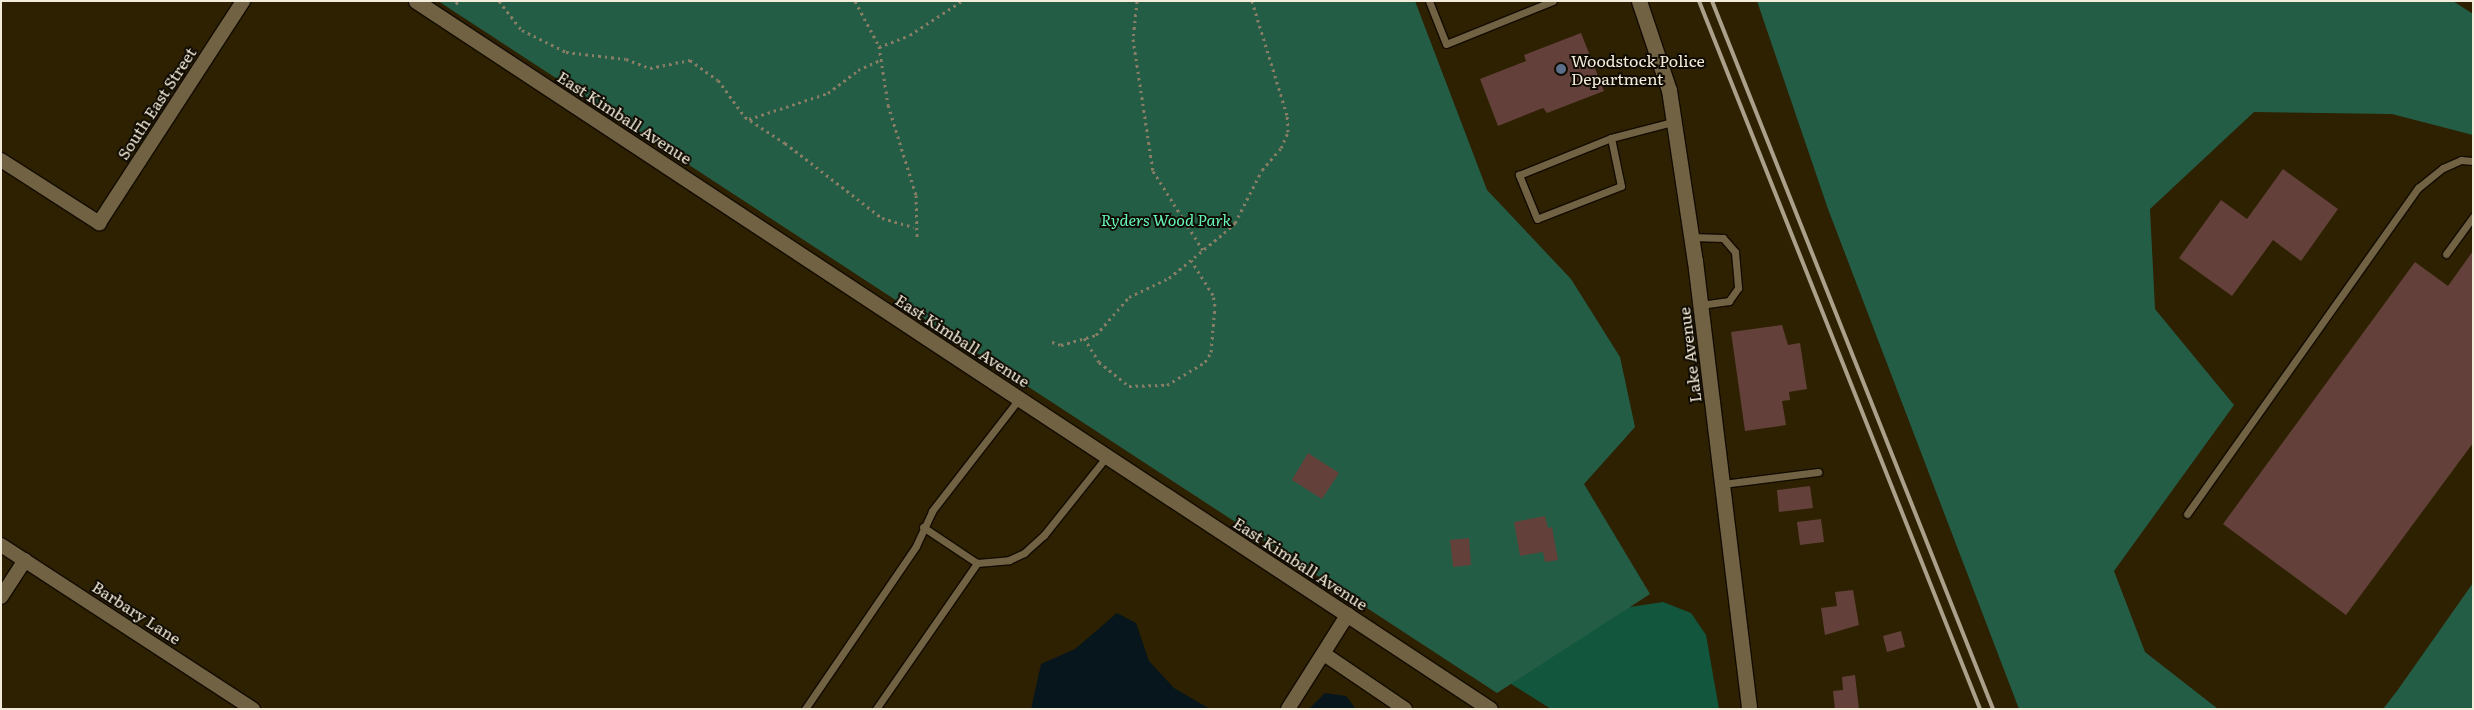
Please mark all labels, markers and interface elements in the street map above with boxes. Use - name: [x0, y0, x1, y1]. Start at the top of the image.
- street label: South East Street: [113, 43, 199, 163]
- place label: Woodstock Police Department: [1571, 50, 1705, 88]
- marker: Woodstock Police Department: [1555, 63, 1567, 75]
- street label: East Kimball Avenue: [554, 66, 696, 168]
- park label: Ryders Wood Park: [1101, 209, 1231, 229]
- street label: East Kimball Avenue: [892, 289, 1034, 391]
- street label: Lake Avenue: [1674, 306, 1704, 404]
- street label: East Kimball Avenue: [1230, 512, 1372, 614]
- street label: Barbary Lane: [89, 576, 185, 648]

